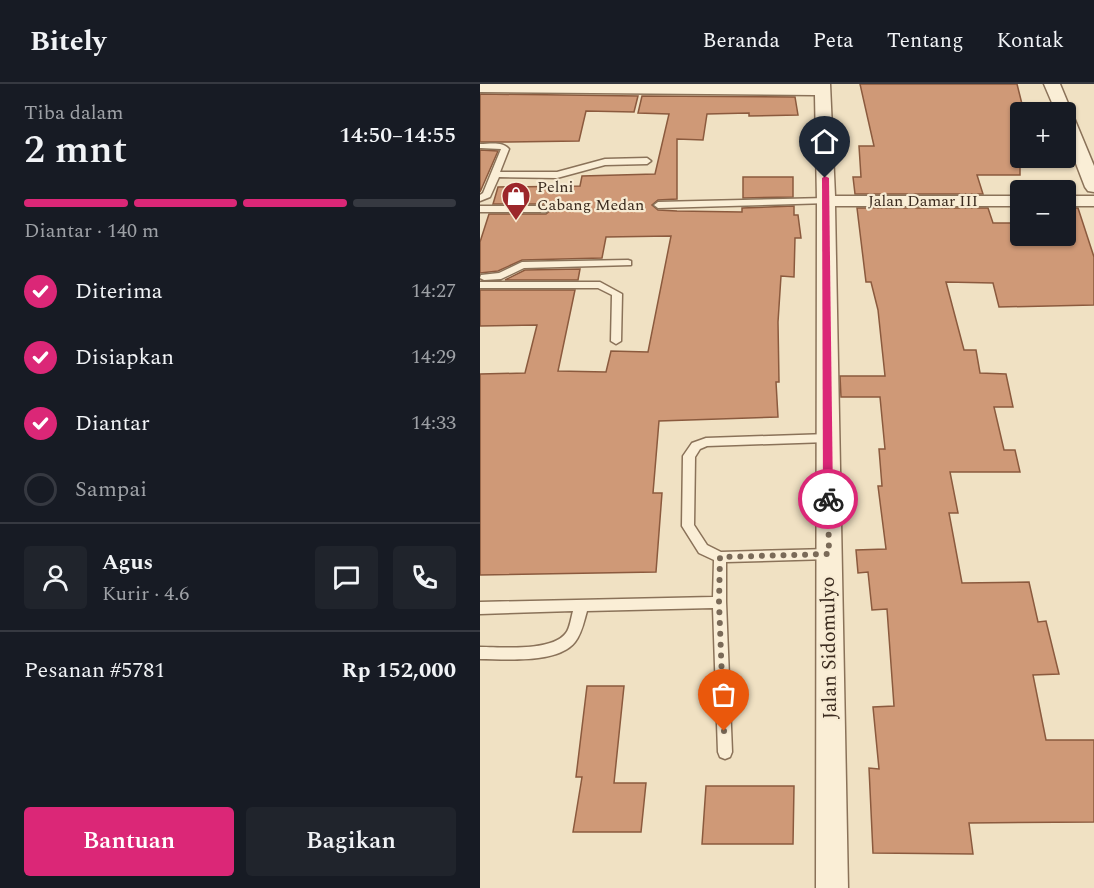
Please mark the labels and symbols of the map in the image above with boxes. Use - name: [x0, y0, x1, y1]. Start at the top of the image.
- pin: [799, 116, 850, 178]
- place label: Pelni Cabang Medan: [537, 175, 644, 217]
- shop icon: Pelni Cabang Medan: [500, 180, 532, 222]
- street label: Jalan Damar III: [868, 189, 978, 213]
- courier: [798, 469, 858, 529]
- street label: Jalan Sidomulyo: [813, 576, 845, 720]
- pin: [698, 669, 749, 731]

